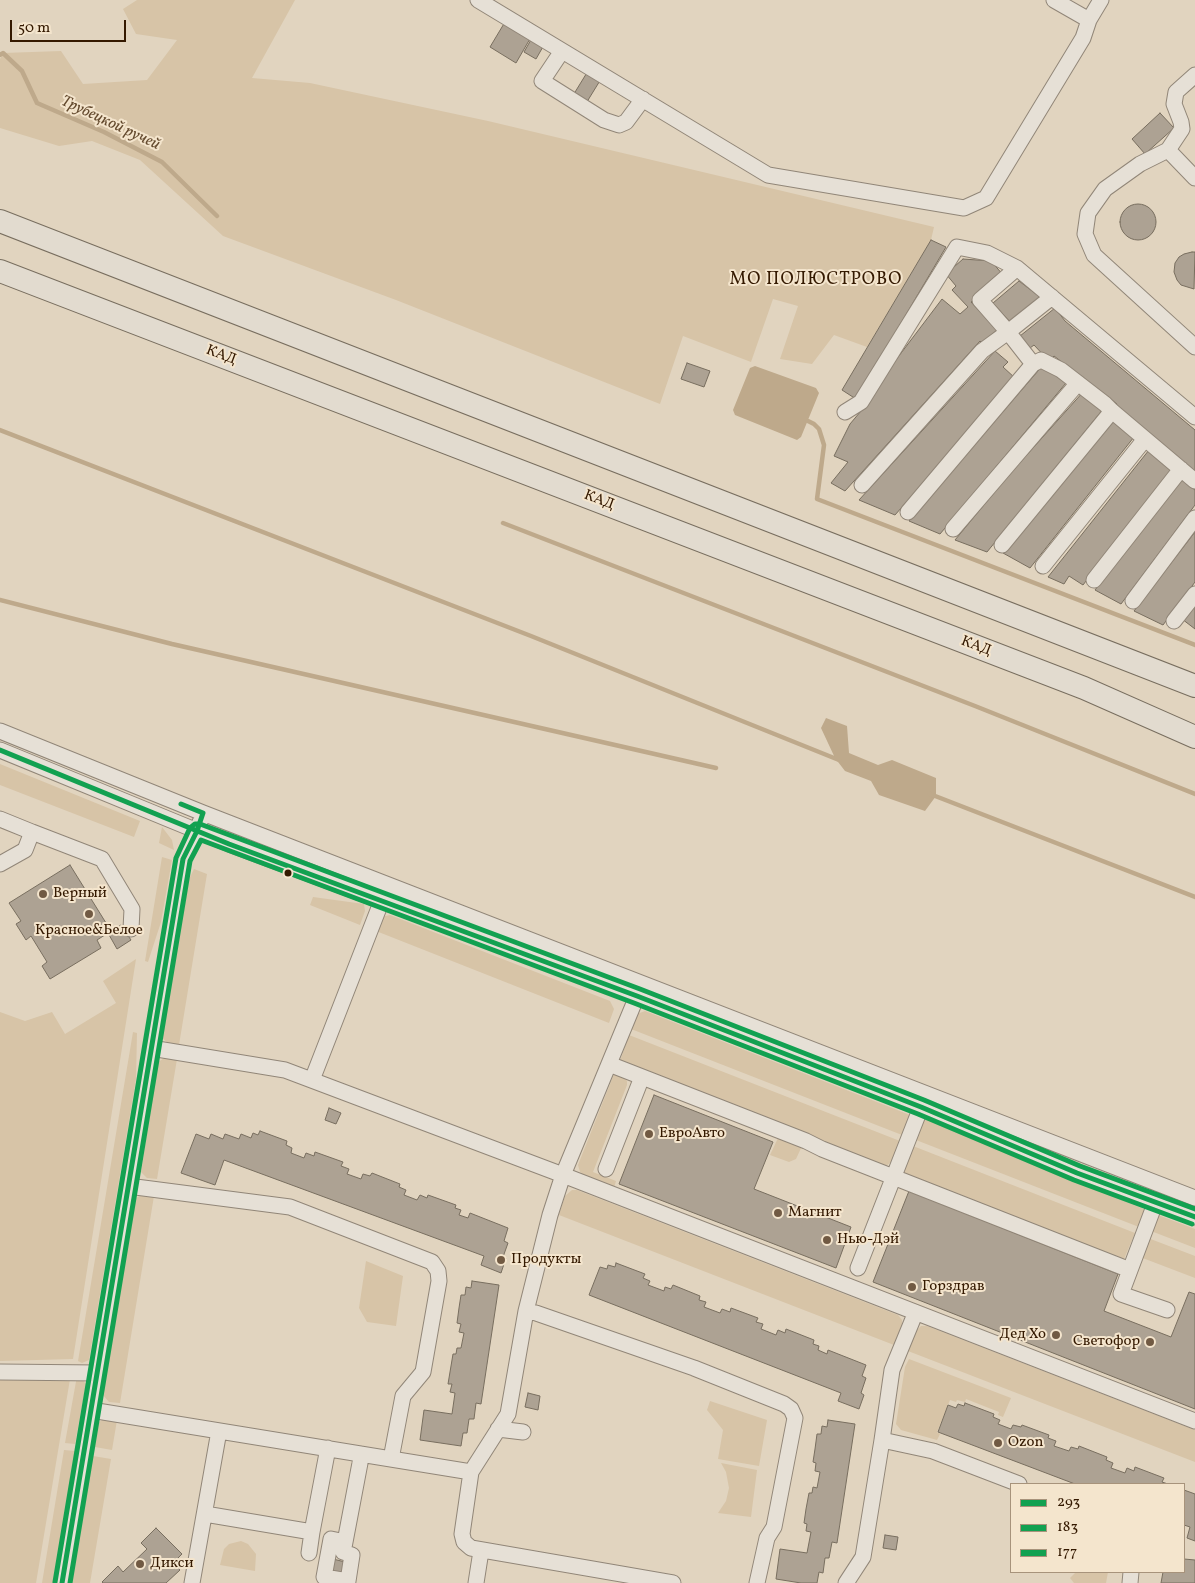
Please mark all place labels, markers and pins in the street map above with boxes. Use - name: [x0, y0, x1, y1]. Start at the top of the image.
- unlabelled marker: [283, 868, 293, 878]
- place label: Верный: [53, 885, 107, 903]
- marker: Верный: [37, 888, 49, 900]
- marker: Красное&Белое: [83, 908, 95, 920]
- place label: Красное&Белое: [35, 922, 143, 940]
- place label: ЕвроАвто: [659, 1125, 725, 1143]
- marker: ЕвроАвто: [643, 1128, 655, 1140]
- place label: Магнит: [788, 1204, 842, 1222]
- marker: Магнит: [772, 1207, 784, 1219]
- place label: Нью-Дэй: [837, 1231, 899, 1249]
- marker: Нью-Дэй: [821, 1234, 833, 1246]
- place label: Продукты: [511, 1251, 581, 1269]
- marker: Продукты: [495, 1254, 507, 1266]
- place label: Горздрав: [922, 1278, 985, 1296]
- marker: Горздрав: [906, 1281, 918, 1293]
- place label: Дед Хо: [999, 1326, 1046, 1344]
- marker: Дед Хо: [1050, 1329, 1062, 1341]
- place label: Светофор: [1073, 1333, 1140, 1351]
- marker: Светофор: [1144, 1336, 1156, 1348]
- place label: Ozon: [1008, 1434, 1043, 1452]
- marker: Ozon: [992, 1437, 1004, 1449]
- place label: Дикси: [150, 1555, 194, 1573]
- marker: Дикси: [134, 1558, 146, 1570]

